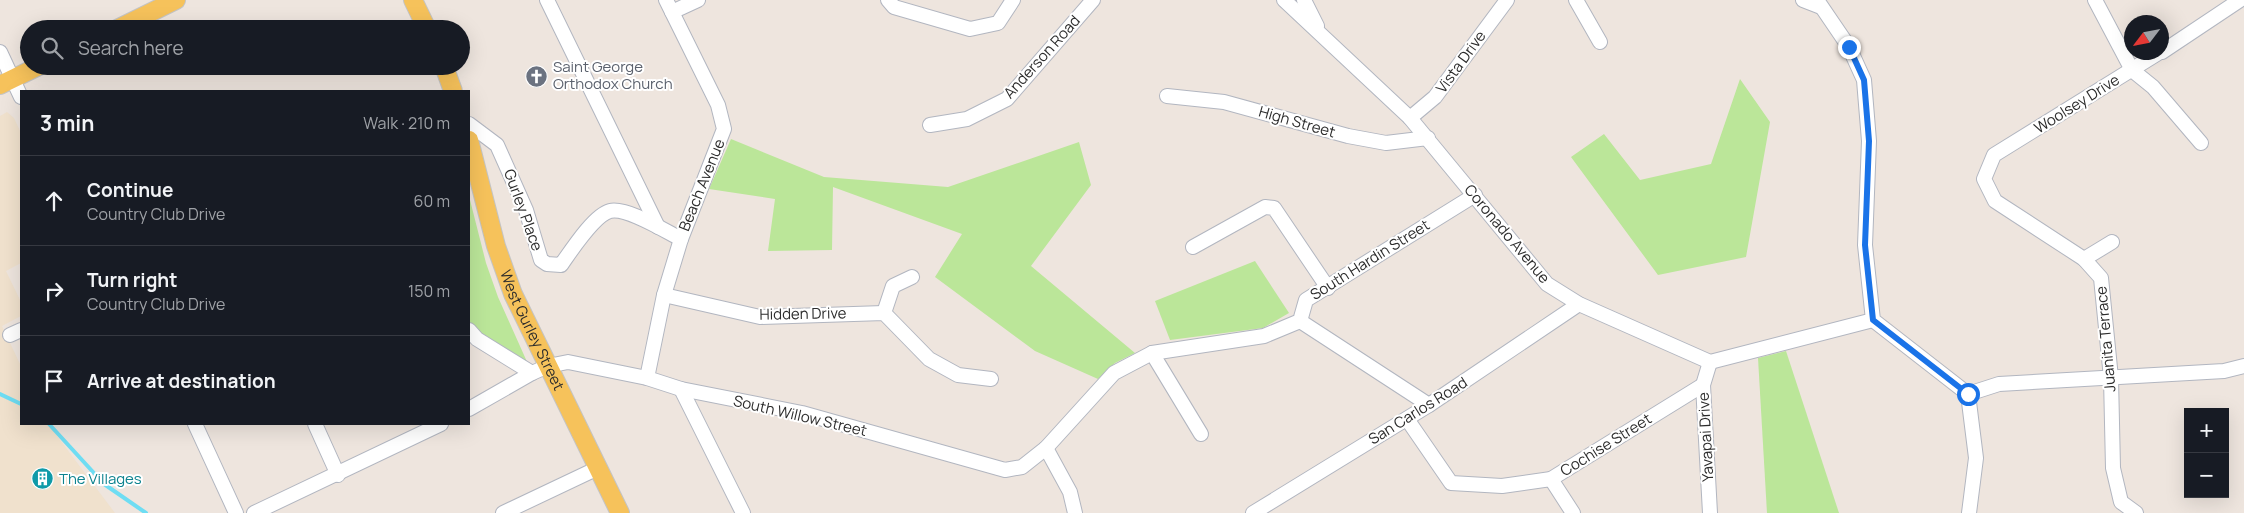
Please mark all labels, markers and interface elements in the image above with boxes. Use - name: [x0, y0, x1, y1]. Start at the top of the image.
- street label: Anderson Road: [999, 10, 1085, 103]
- north arrow: [2124, 15, 2169, 60]
- search box: [20, 20, 470, 75]
- street label: Vista Drive: [1431, 26, 1491, 97]
- icon: search: [38, 34, 66, 62]
- text: Search here: [78, 35, 184, 61]
- route end: [1838, 36, 1861, 59]
- place label: Saint George Orthodox Church: [553, 56, 673, 94]
- church icon: Saint George Orthodox Church: [525, 64, 549, 88]
- street label: Woolsey Drive: [2030, 69, 2124, 138]
- street label: High Street: [1256, 101, 1338, 142]
- text: 3 min: [40, 109, 94, 137]
- text: Walk · 210 m: [363, 112, 450, 134]
- street label: Beach Avenue: [673, 135, 730, 234]
- street label: Gurley Place: [499, 166, 548, 254]
- text: Continue: [87, 177, 173, 203]
- street label: Coronado Avenue: [1460, 180, 1555, 288]
- icon: ahead: [40, 187, 68, 215]
- text: 60 m: [414, 190, 450, 212]
- text: Country Club Drive: [87, 203, 225, 225]
- street label: South Hardin Street: [1306, 214, 1433, 305]
- text: Turn right: [87, 267, 177, 293]
- street label: West Gurley Street: [495, 267, 569, 394]
- icon: right: [40, 277, 68, 305]
- text: 150 m: [408, 280, 450, 302]
- street label: Juanita Terrace: [2090, 285, 2121, 393]
- text: Country Club Drive: [87, 293, 225, 315]
- street label: Hidden Drive: [759, 302, 847, 325]
- icon: arrive: [40, 367, 68, 395]
- text: Arrive at destination: [87, 368, 276, 394]
- street label: San Carlos Road: [1364, 372, 1471, 449]
- route start: [1957, 383, 1980, 406]
- street label: South Willow Street: [731, 390, 869, 441]
- street label: Yavapai Drive: [1693, 392, 1718, 482]
- street label: Cochise Street: [1556, 408, 1655, 481]
- map controls: [2184, 408, 2229, 498]
- button: +: [2184, 408, 2229, 453]
- button: −: [2184, 453, 2229, 498]
- building icon: The Villages: [31, 467, 55, 491]
- place label: The Villages: [59, 468, 142, 489]

